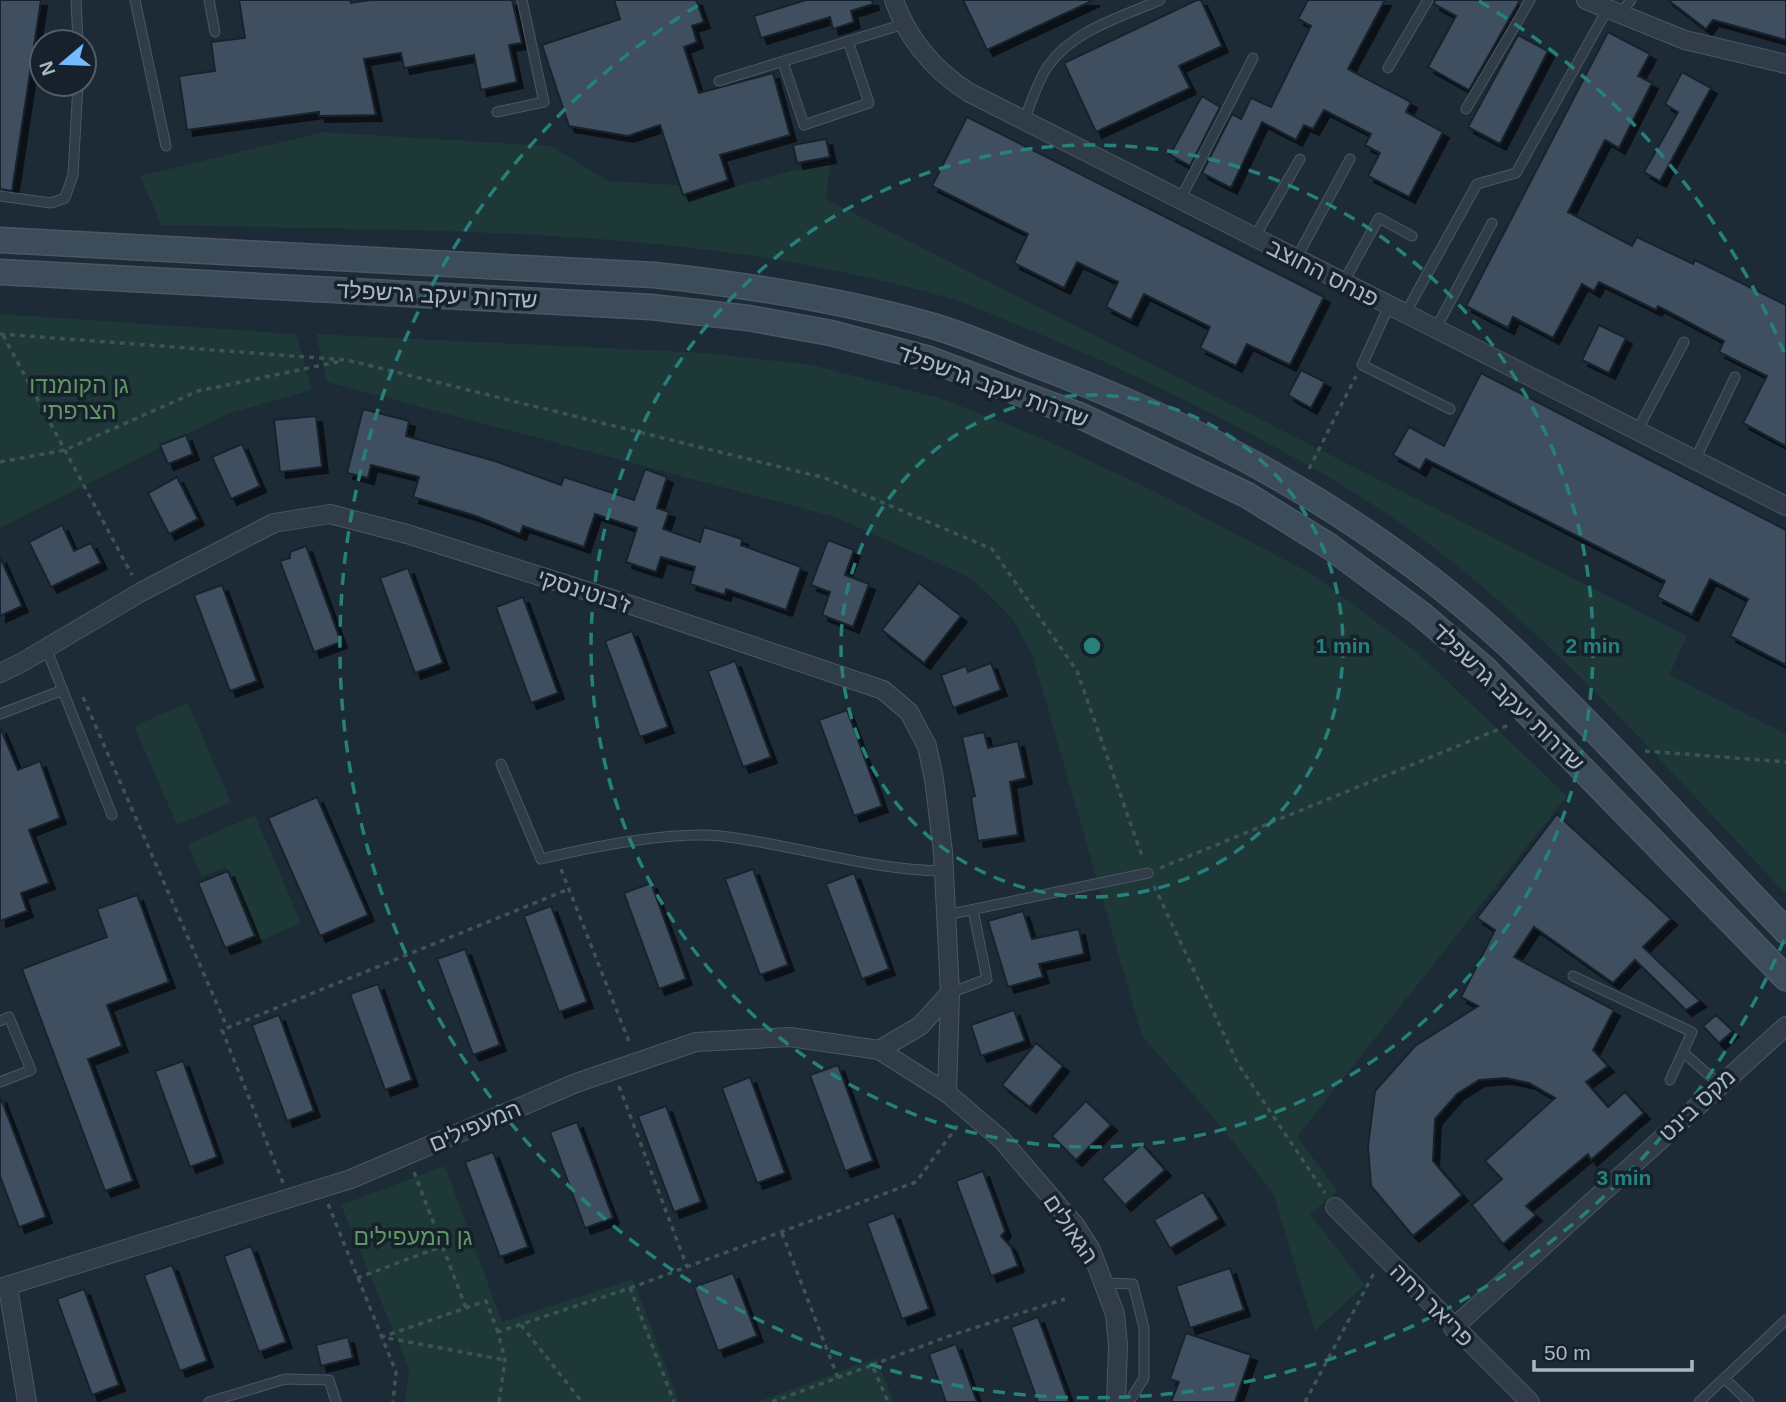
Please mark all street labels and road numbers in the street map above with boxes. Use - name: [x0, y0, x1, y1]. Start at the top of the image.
- street label: פנחס החוצב: [1263, 234, 1383, 312]
- street label: שדרות יעקב גרשפלד: [336, 277, 538, 313]
- street label: שדרות יעקב גרשפלד: [894, 339, 1092, 433]
- street label: ז'בוטינסקי: [534, 564, 634, 618]
- street label: שדרות יעקב גרשפלד: [1427, 618, 1589, 776]
- street label: מקס בינט: [1654, 1063, 1740, 1147]
- street label: המעפילים: [425, 1095, 525, 1157]
- street label: הגאולים: [1038, 1189, 1104, 1269]
- street label: פריאר רחה: [1385, 1258, 1479, 1352]

